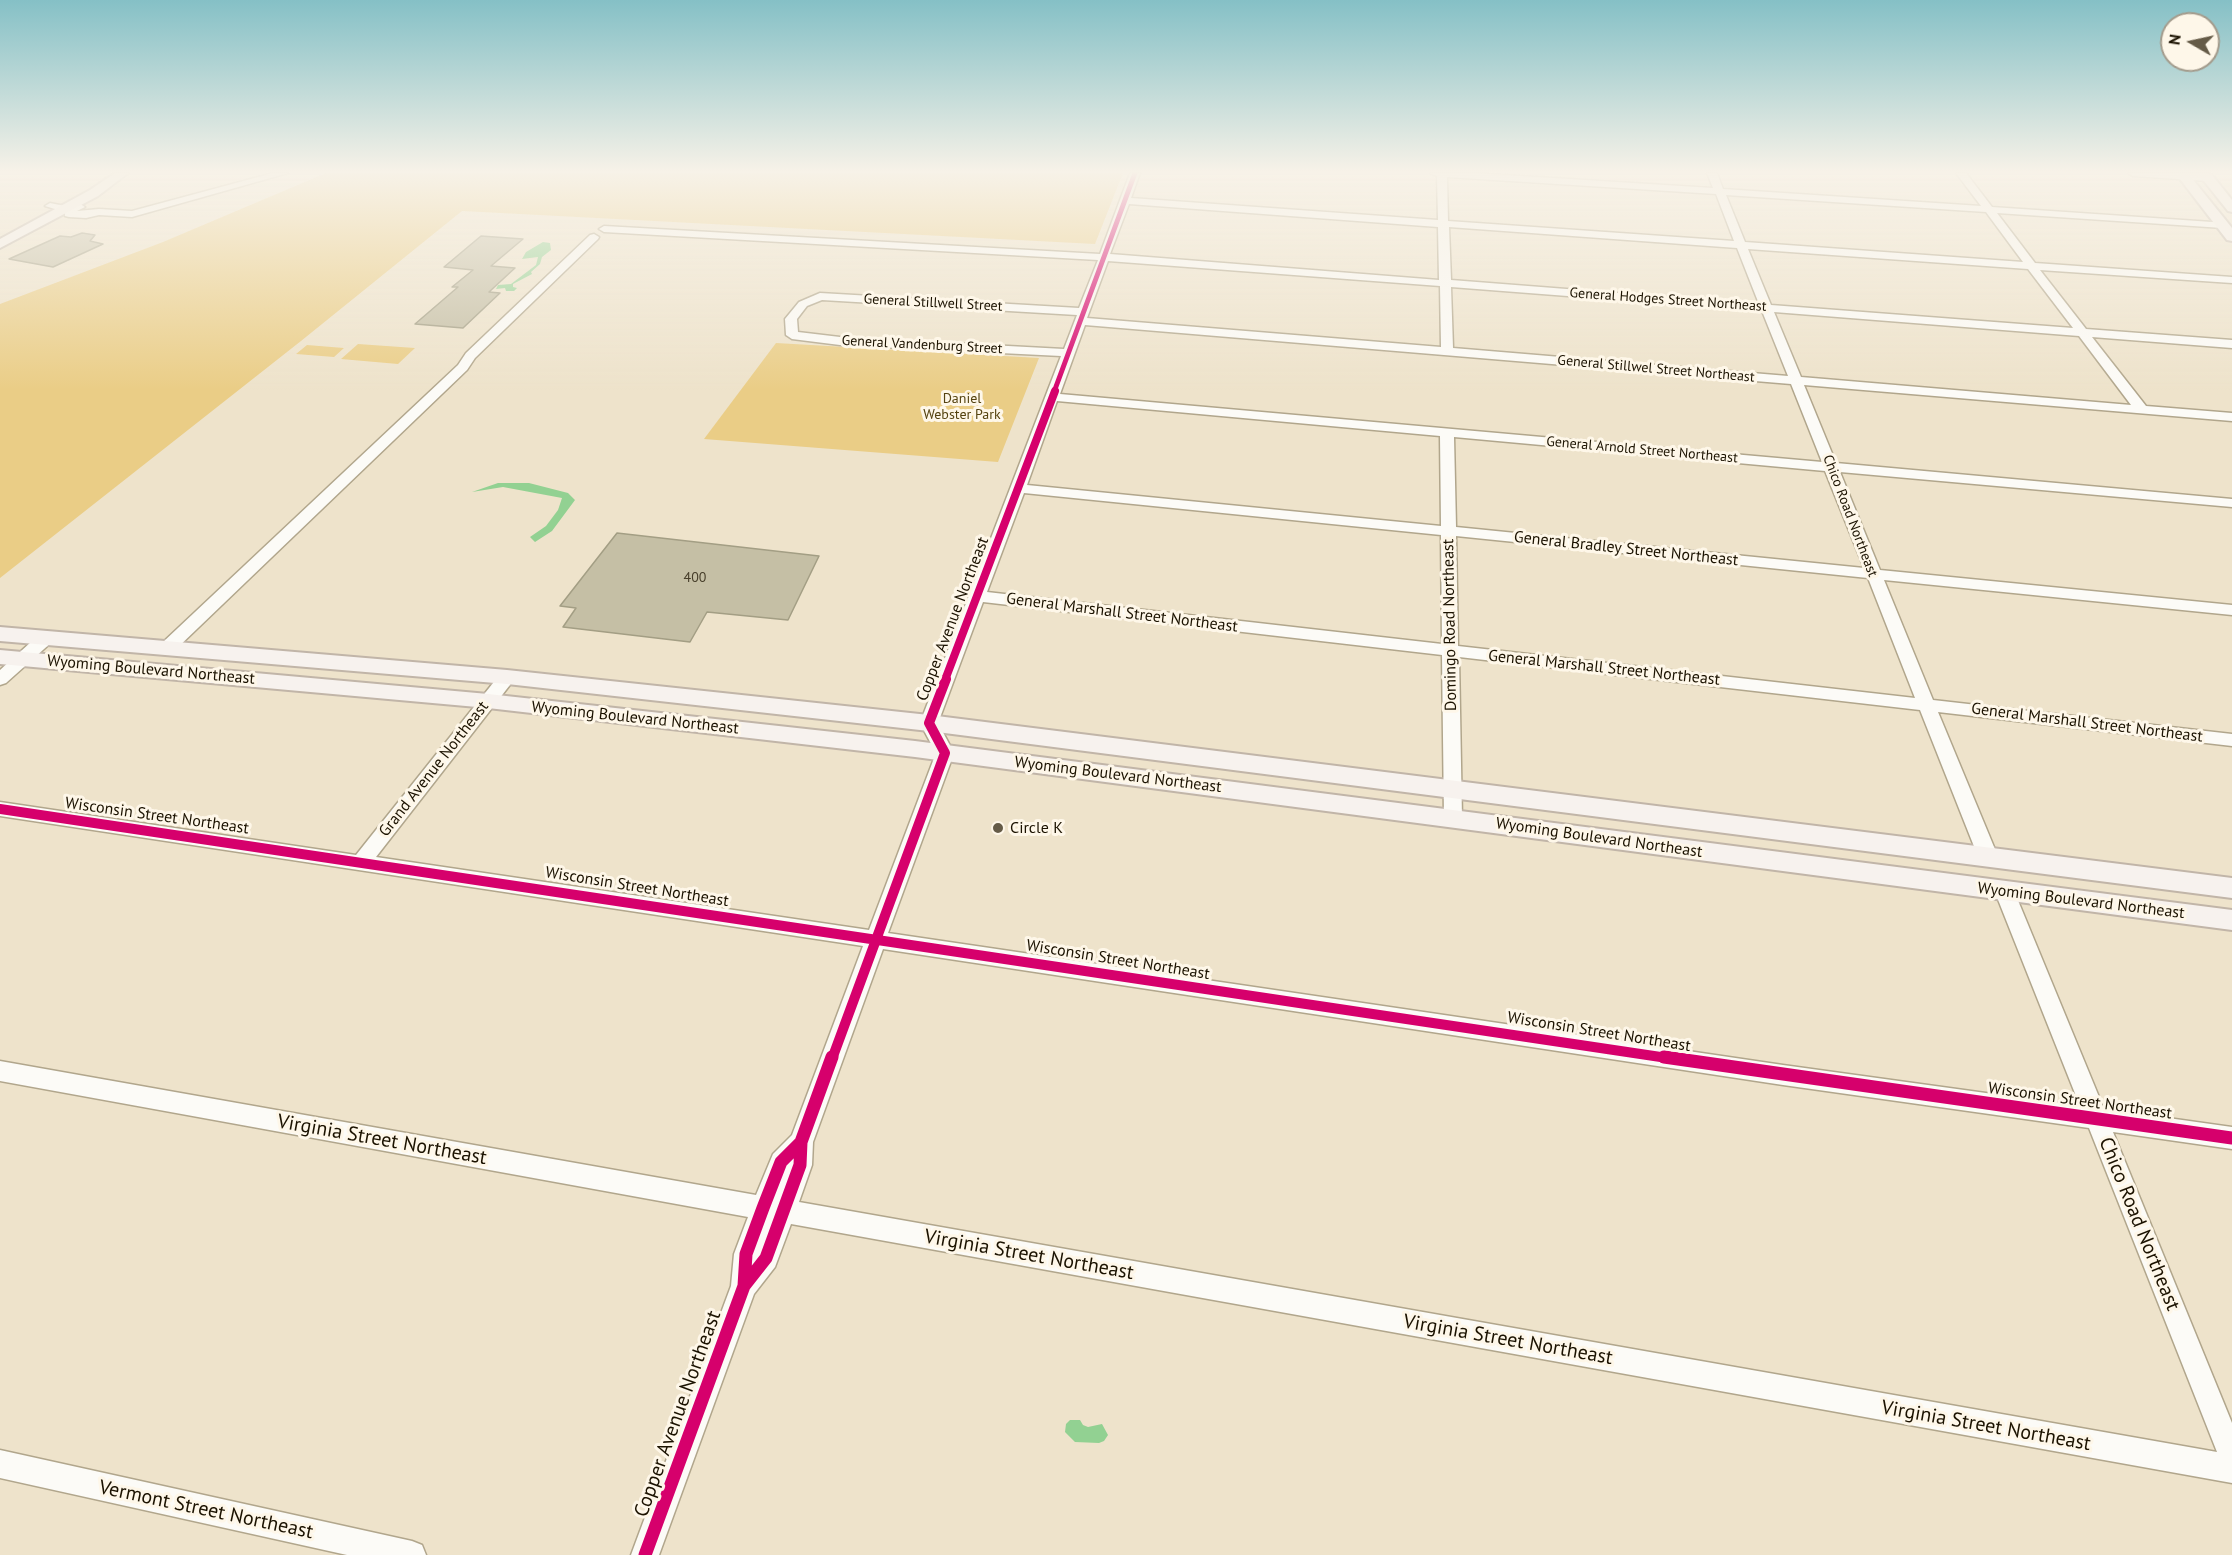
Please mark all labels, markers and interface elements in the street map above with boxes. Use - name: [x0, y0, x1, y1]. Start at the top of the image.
- north arrow: [2160, 12, 2220, 72]
- text: N: [2163, 33, 2185, 46]
- street label: General Hodges Street Northeast: [1569, 285, 1767, 315]
- street label: General Stillwell Street: [863, 291, 1003, 315]
- street label: General Vandenburg Street: [841, 332, 1003, 358]
- street label: General Stillwel Street Northeast: [1557, 352, 1755, 386]
- park label: Daniel Webster Park: [923, 391, 1001, 424]
- street label: General Arnold Street Northeast: [1546, 433, 1738, 467]
- street label: Chico Road Northeast: [1819, 453, 1881, 579]
- street label: General Bradley Street Northeast: [1513, 528, 1739, 570]
- street label: Copper Avenue Northeast: [913, 534, 993, 704]
- street label: Domingo Road Northeast: [1439, 539, 1461, 711]
- house number: 400: [684, 570, 706, 586]
- street label: General Marshall Street Northeast: [1005, 589, 1239, 637]
- street label: General Marshall Street Northeast: [1487, 646, 1721, 690]
- street label: Wyoming Boulevard Northeast: [46, 651, 256, 689]
- street label: Grand Avenue Northeast: [375, 697, 493, 841]
- street label: Wyoming Boulevard Northeast: [530, 698, 740, 738]
- street label: General Marshall Street Northeast: [1970, 699, 2204, 747]
- street label: Wyoming Boulevard Northeast: [1013, 753, 1223, 797]
- street label: Wisconsin Street Northeast: [64, 794, 250, 838]
- street label: Wyoming Boulevard Northeast: [1494, 814, 1704, 862]
- place label: Circle K: [1010, 818, 1063, 838]
- marker: Circle K: [991, 821, 1005, 835]
- street label: Wisconsin Street Northeast: [544, 863, 730, 911]
- street label: Wyoming Boulevard Northeast: [1976, 879, 2186, 923]
- street label: Wisconsin Street Northeast: [1025, 936, 1211, 984]
- street label: Wisconsin Street Northeast: [1506, 1008, 1692, 1056]
- street label: Wisconsin Street Northeast: [1987, 1079, 2173, 1123]
- street label: Virginia Street Northeast: [275, 1110, 489, 1170]
- street label: Chico Road Northeast: [2093, 1134, 2185, 1314]
- street label: Virginia Street Northeast: [922, 1225, 1136, 1285]
- street label: Copper Avenue Northeast: [629, 1308, 727, 1520]
- street label: Virginia Street Northeast: [1401, 1310, 1615, 1370]
- street label: Virginia Street Northeast: [1879, 1396, 2093, 1456]
- street label: Vermont Street Northeast: [97, 1476, 315, 1544]

